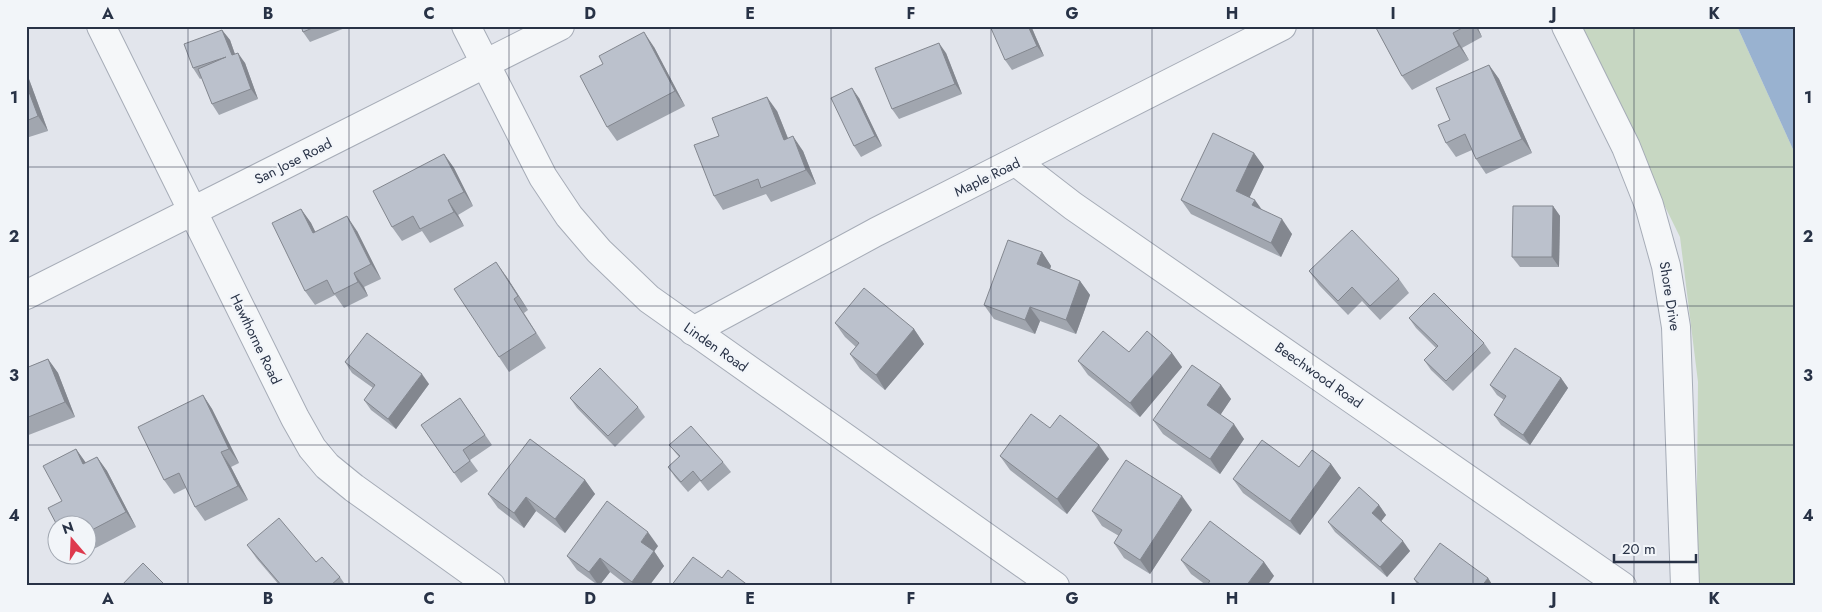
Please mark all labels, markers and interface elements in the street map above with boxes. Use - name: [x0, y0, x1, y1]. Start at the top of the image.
- text: A: [101, 2, 114, 25]
- text: B: [263, 2, 273, 25]
- text: C: [423, 2, 435, 25]
- text: D: [584, 2, 596, 25]
- text: E: [745, 2, 755, 25]
- text: F: [907, 2, 915, 25]
- text: G: [1065, 2, 1079, 25]
- text: H: [1226, 2, 1238, 25]
- text: I: [1390, 2, 1396, 25]
- text: J: [1548, 2, 1557, 25]
- text: K: [1708, 2, 1720, 25]
- text: 1: [10, 86, 18, 109]
- text: 1: [1804, 86, 1812, 109]
- street label: San Jose Road: [251, 133, 335, 189]
- street label: Maple Road: [951, 152, 1023, 202]
- text: 2: [9, 225, 19, 248]
- text: 2: [1803, 225, 1813, 248]
- street label: Shore Drive: [1655, 260, 1685, 332]
- street label: Hawthorne Road: [225, 290, 287, 388]
- street label: Linden Road: [680, 318, 752, 376]
- street label: Beechwood Road: [1271, 337, 1367, 413]
- text: 3: [9, 364, 19, 387]
- text: 3: [1803, 364, 1813, 387]
- text: 4: [8, 504, 20, 527]
- text: 4: [1802, 504, 1814, 527]
- north arrow: [48, 514, 98, 564]
- text: N: [59, 516, 76, 539]
- scale bar: [1614, 532, 1697, 564]
- text: 20 m: [1622, 538, 1656, 560]
- text: A: [101, 587, 114, 610]
- text: B: [263, 587, 273, 610]
- text: C: [423, 587, 435, 610]
- text: D: [584, 587, 596, 610]
- text: E: [745, 587, 755, 610]
- text: F: [907, 587, 915, 610]
- text: G: [1065, 587, 1079, 610]
- text: H: [1226, 587, 1238, 610]
- text: I: [1390, 587, 1396, 610]
- text: J: [1548, 587, 1557, 610]
- text: K: [1708, 587, 1720, 610]

